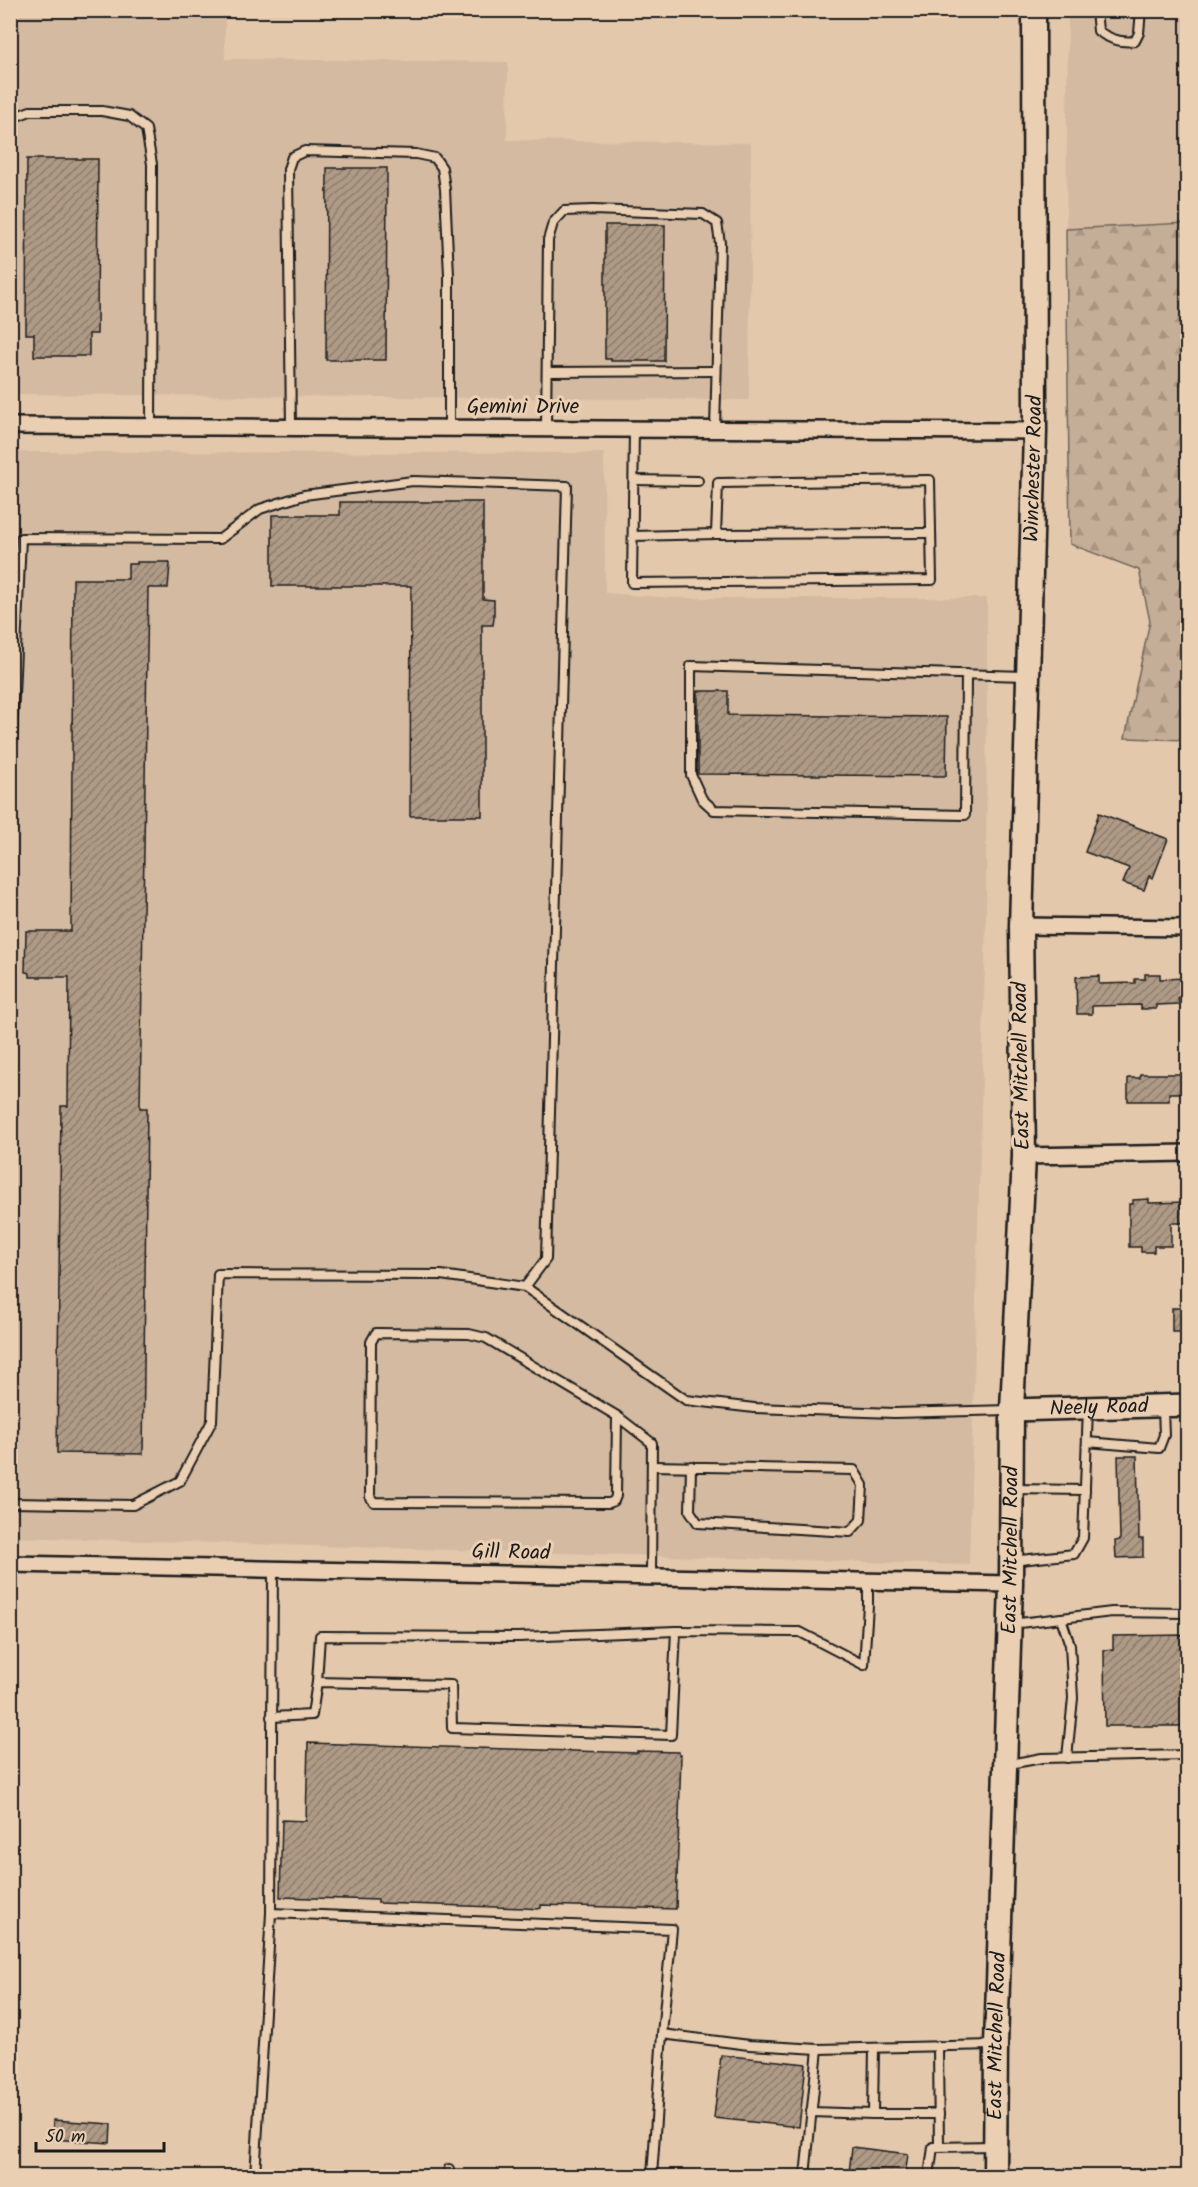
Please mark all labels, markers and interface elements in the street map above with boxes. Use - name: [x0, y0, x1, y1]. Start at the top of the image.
- street label: Gemini Drive: [467, 391, 580, 424]
- street label: Winchester Road: [1015, 395, 1052, 543]
- street label: East Mitchell Road: [1004, 981, 1040, 1150]
- street label: Neely Road: [1049, 1390, 1149, 1425]
- street label: East Mitchell Road: [993, 1465, 1028, 1635]
- street label: Gill Road: [471, 1536, 551, 1570]
- street label: East Mitchell Road: [979, 1951, 1016, 2120]
- scale bar: [36, 2115, 164, 2153]
- text: 50 m: [45, 2123, 85, 2152]

